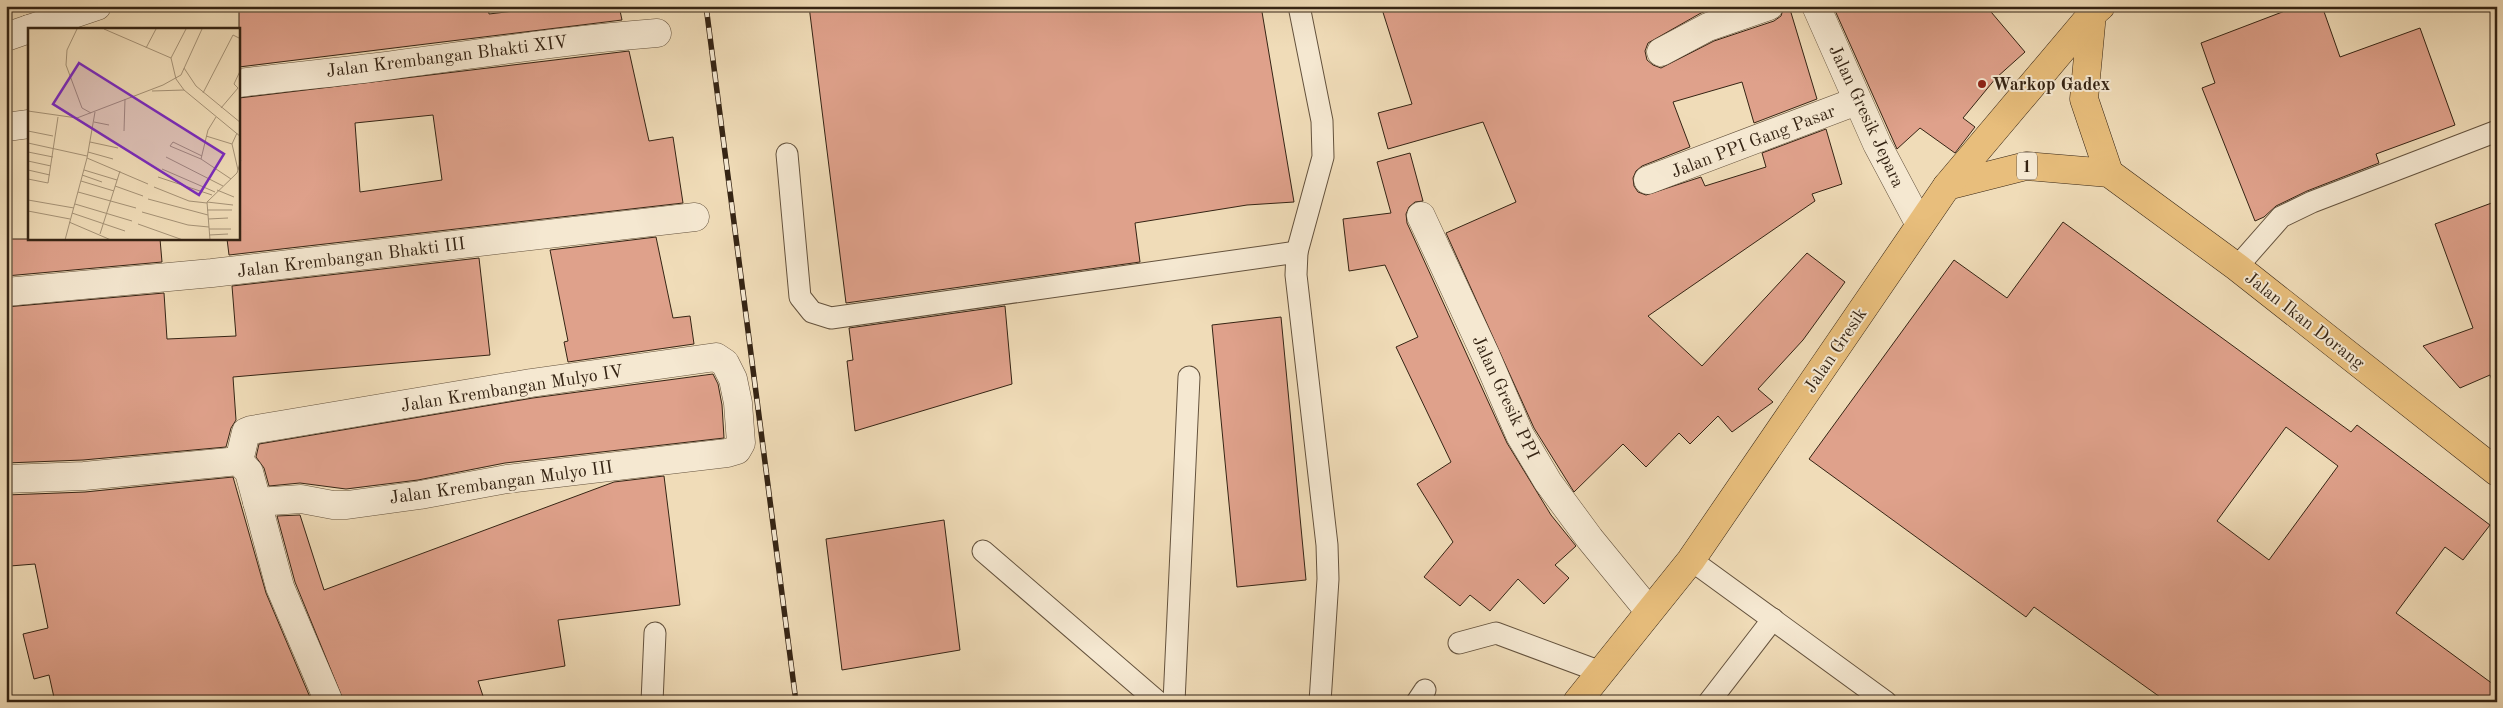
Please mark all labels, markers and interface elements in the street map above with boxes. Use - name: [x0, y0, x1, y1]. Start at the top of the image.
- inset map: [28, 28, 240, 240]
- street label: Jalan Krembangan Bhakti XIV: [325, 33, 569, 81]
- street label: Jalan Gresik Jepara: [1825, 42, 1907, 191]
- place label: Warkop Gadex: [1992, 76, 2110, 94]
- marker: Warkop Gadex: [1976, 78, 1988, 90]
- street label: Jalan PPI Gang Pasar: [1669, 102, 1839, 182]
- road number: 1: [2017, 153, 2037, 180]
- street label: Jalan Krembangan Bhakti III: [236, 235, 466, 281]
- street label: Jalan Ikan Dorang: [2241, 269, 2368, 373]
- street label: Jalan Gresik: [1801, 305, 1871, 396]
- street label: Jalan Gresik PPI: [1469, 333, 1542, 462]
- street label: Jalan Krembangan Mulyo IV: [400, 362, 625, 415]
- street label: Jalan Krembangan Mulyo III: [388, 458, 614, 508]

